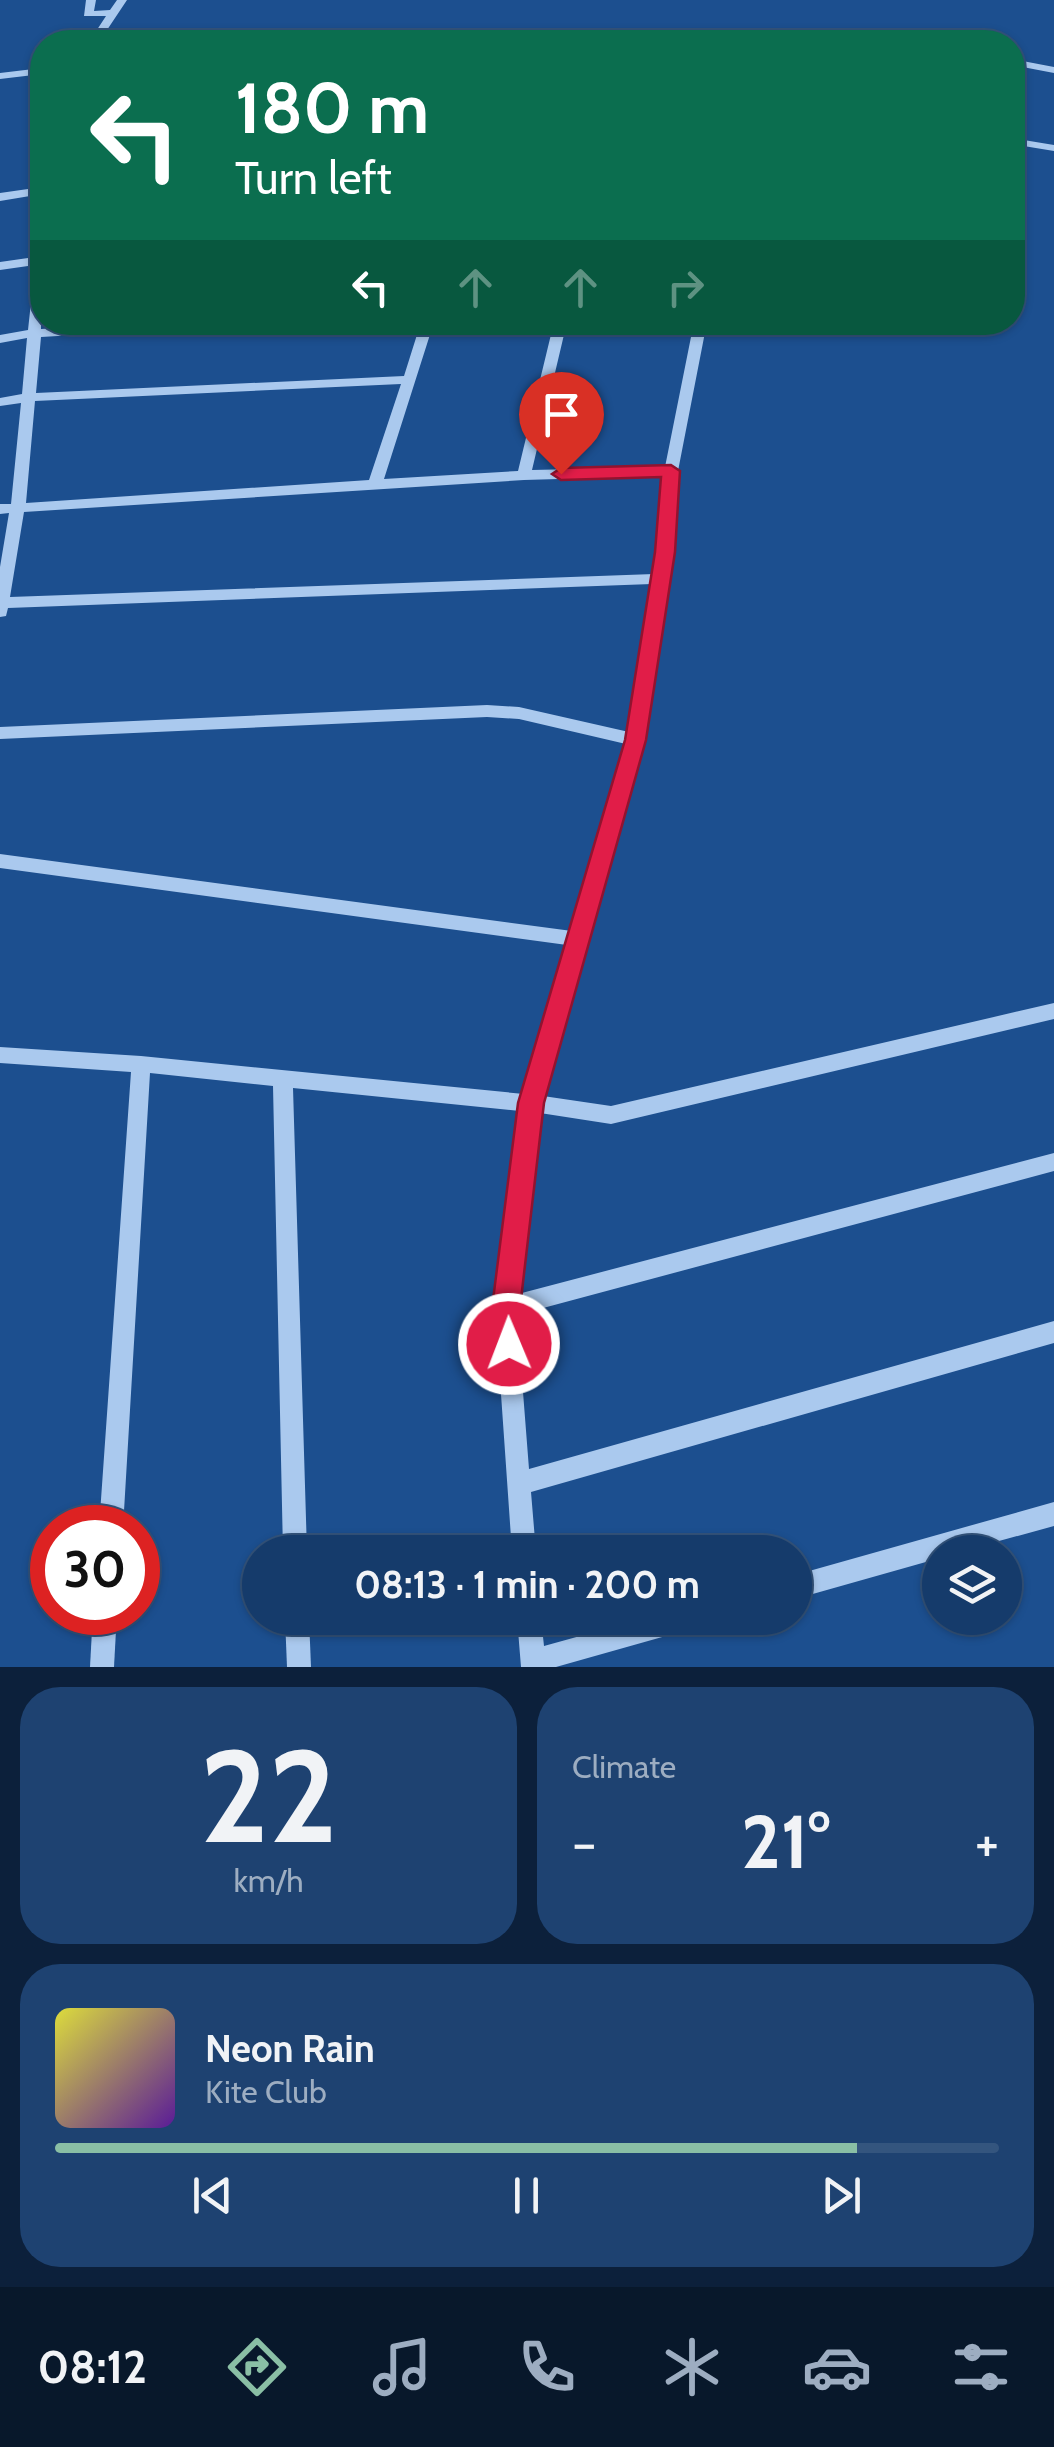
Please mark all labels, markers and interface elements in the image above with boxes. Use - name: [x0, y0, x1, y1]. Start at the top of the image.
- text: 180 m: [235, 65, 429, 151]
- icon: left: [70, 70, 200, 200]
- text: Turn left: [235, 151, 392, 205]
- icon: left: [343, 260, 398, 315]
- icon: ahead: [448, 260, 503, 315]
- icon: ahead: [553, 260, 608, 315]
- icon: right: [658, 260, 713, 315]
- pin: [519, 372, 604, 475]
- icon: arrive: [534, 387, 589, 442]
- position arrow: [457, 1292, 561, 1396]
- speed limit sign: 30: [30, 1505, 160, 1635]
- map controls: [922, 1535, 1022, 1635]
- button: layers: [922, 1535, 1022, 1635]
- text: 08:13 · 1 min · 200 m: [354, 1561, 700, 1608]
- text: 22: [200, 1717, 337, 1875]
- text: Climate: [572, 1747, 676, 1786]
- text: 21°: [741, 1796, 830, 1887]
- text: −: [572, 1809, 596, 1876]
- text: +: [975, 1809, 999, 1876]
- text: km/h: [233, 1861, 304, 1900]
- text: Neon Rain: [205, 2025, 375, 2072]
- text: Kite Club: [205, 2072, 327, 2111]
- icon: previous: [185, 2168, 240, 2223]
- icon: pause: [499, 2168, 554, 2223]
- icon: next: [814, 2168, 869, 2223]
- icon: directions: [222, 2332, 292, 2402]
- icon: music: [367, 2332, 437, 2402]
- icon: phone: [512, 2332, 582, 2402]
- icon: climate: [657, 2332, 727, 2402]
- icon: car: [802, 2332, 872, 2402]
- icon: filters: [946, 2332, 1016, 2402]
- text: 08:12: [37, 2340, 147, 2394]

